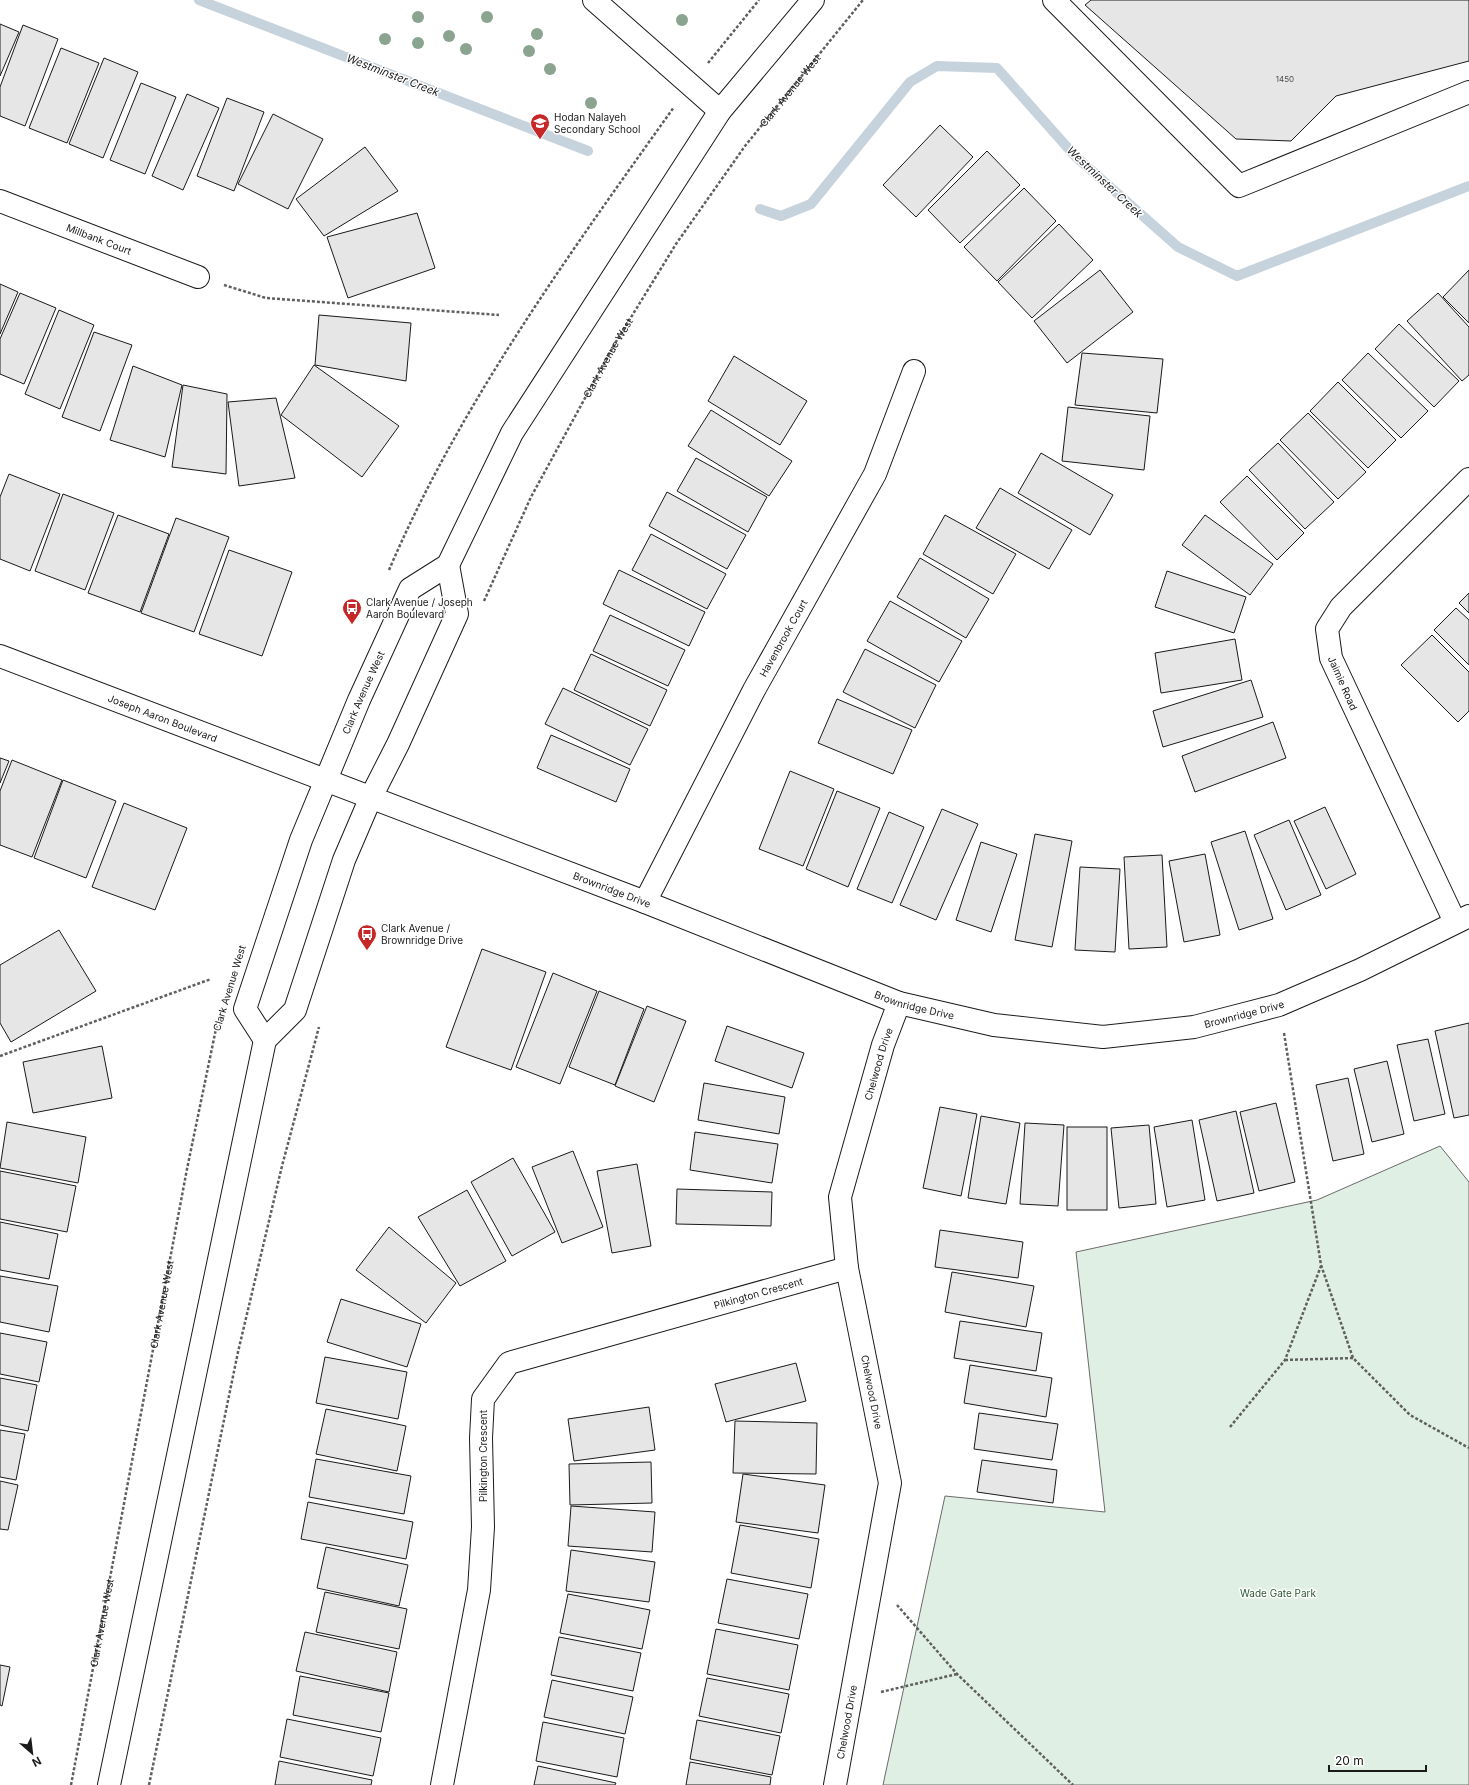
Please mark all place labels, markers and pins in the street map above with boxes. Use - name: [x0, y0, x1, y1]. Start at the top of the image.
- place label: Hodan Nalayeh Secondary School: [554, 111, 640, 135]
- school or university icon: Hodan Nalayeh Secondary School: [529, 112, 551, 140]
- place label: Clark Avenue / Joseph Aaron Boulevard: [366, 596, 473, 620]
- bus stop icon: Clark Avenue / Joseph Aaron Boulevard: [341, 597, 363, 625]
- place label: Clark Avenue / Brownridge Drive: [381, 922, 463, 946]
- bus stop icon: Clark Avenue / Brownridge Drive: [356, 923, 378, 951]

